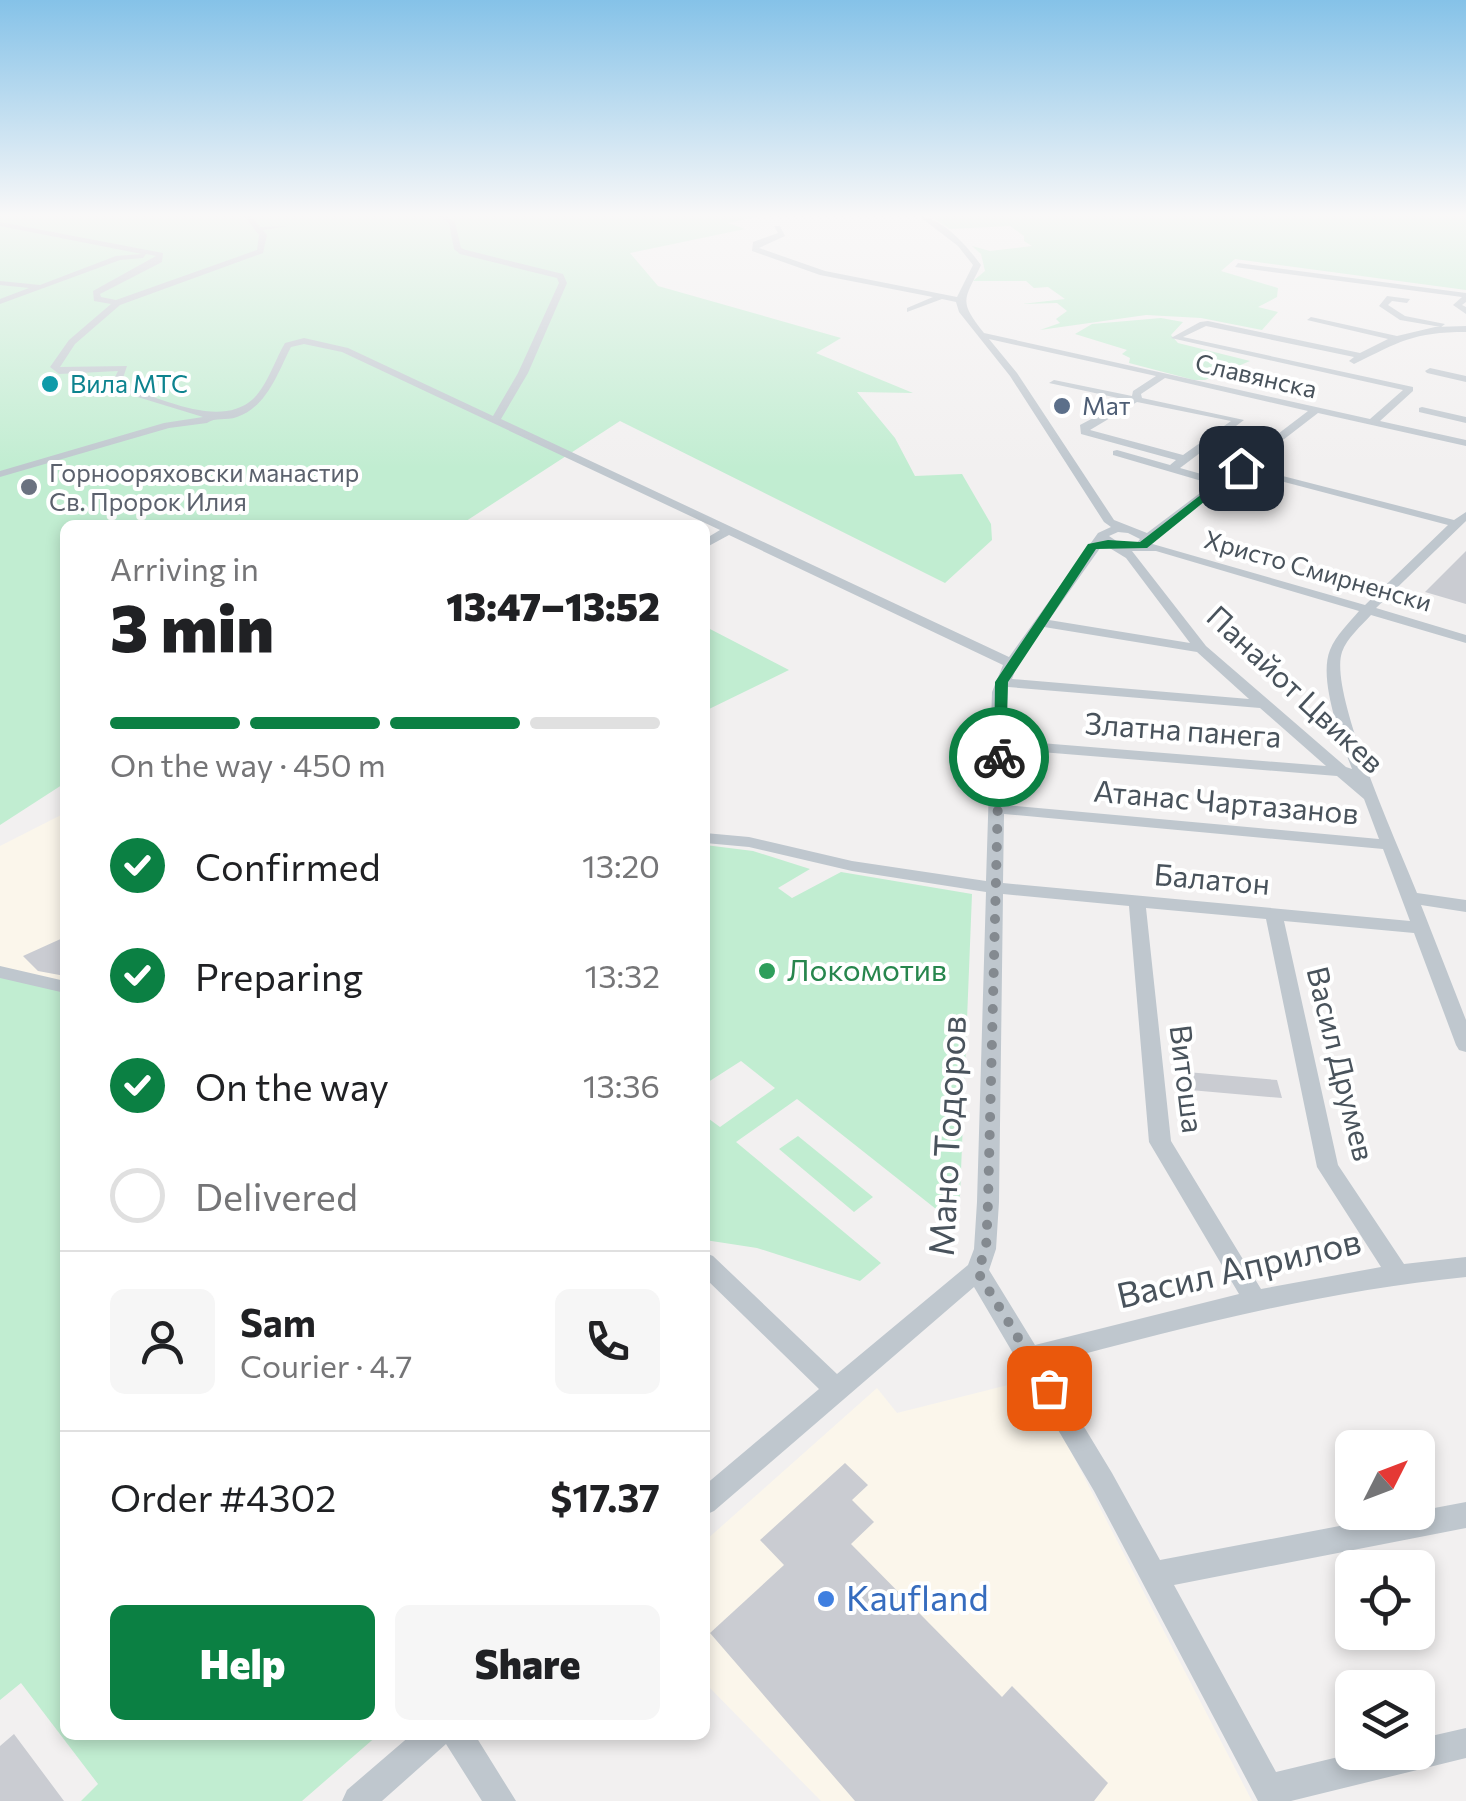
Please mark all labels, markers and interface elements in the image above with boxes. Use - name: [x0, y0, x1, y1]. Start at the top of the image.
- street label: Славянска: [1193, 346, 1320, 404]
- place label: Вила МТС: [70, 368, 188, 398]
- marker: Вила МТС: [39, 373, 61, 395]
- place label: Мат: [1082, 390, 1131, 420]
- marker: Мат: [1051, 395, 1073, 417]
- pin: [1199, 426, 1284, 511]
- icon: home: [1214, 441, 1269, 496]
- place label: Горнооряховски манастир Св. Пророк Илия: [49, 457, 359, 516]
- marker: Горнооряховски манастир Св. Пророк Илия: [18, 476, 40, 498]
- street label: Христо Смирненски: [1201, 523, 1435, 617]
- text: Arriving in: [110, 548, 259, 588]
- text: 13:47–13:52: [446, 582, 660, 629]
- text: 3 min: [110, 586, 274, 665]
- street label: Панайот Цвикев: [1201, 597, 1393, 780]
- street label: Златна панега: [1084, 703, 1283, 754]
- courier: [949, 707, 1049, 807]
- icon: bike: [972, 730, 1027, 785]
- text: On the way · 450 m: [110, 744, 386, 784]
- street label: Атанас Чартазанов: [1092, 770, 1360, 831]
- icon: check: [110, 838, 165, 893]
- text: Confirmed: [195, 842, 381, 889]
- text: 13:20: [582, 845, 660, 885]
- street label: Балатон: [1153, 854, 1272, 901]
- icon: check: [110, 948, 165, 1003]
- place label: Локомотив: [787, 950, 947, 987]
- text: Preparing: [195, 952, 363, 999]
- text: 13:32: [585, 955, 660, 995]
- marker: Локомотив: [756, 960, 778, 982]
- street label: Васил Друмев: [1300, 962, 1384, 1164]
- street label: Мано Тодоров: [918, 1015, 973, 1257]
- street label: Витоша: [1163, 1022, 1213, 1135]
- icon: check: [110, 1058, 165, 1113]
- text: On the way: [195, 1062, 389, 1109]
- text: 13:36: [583, 1065, 660, 1105]
- text: Delivered: [195, 1172, 358, 1219]
- street label: Васил Априлов: [1112, 1218, 1365, 1316]
- button: person: [110, 1289, 215, 1394]
- button: phone: [555, 1289, 660, 1394]
- text: Sam: [240, 1298, 316, 1345]
- text: Courier · 4.7: [240, 1345, 413, 1385]
- pin: [1007, 1346, 1092, 1431]
- icon: bag: [1022, 1361, 1077, 1416]
- north arrow: [1335, 1430, 1435, 1530]
- map controls: [1335, 1430, 1435, 1770]
- text: Order #4302: [110, 1473, 336, 1520]
- text: $17.37: [550, 1473, 660, 1520]
- button: locate: [1335, 1550, 1435, 1650]
- place label: Kaufland: [846, 1575, 989, 1618]
- marker: Kaufland: [815, 1588, 837, 1610]
- button: Help: [110, 1605, 375, 1720]
- button: Share: [395, 1605, 660, 1720]
- button: layers: [1335, 1670, 1435, 1770]

